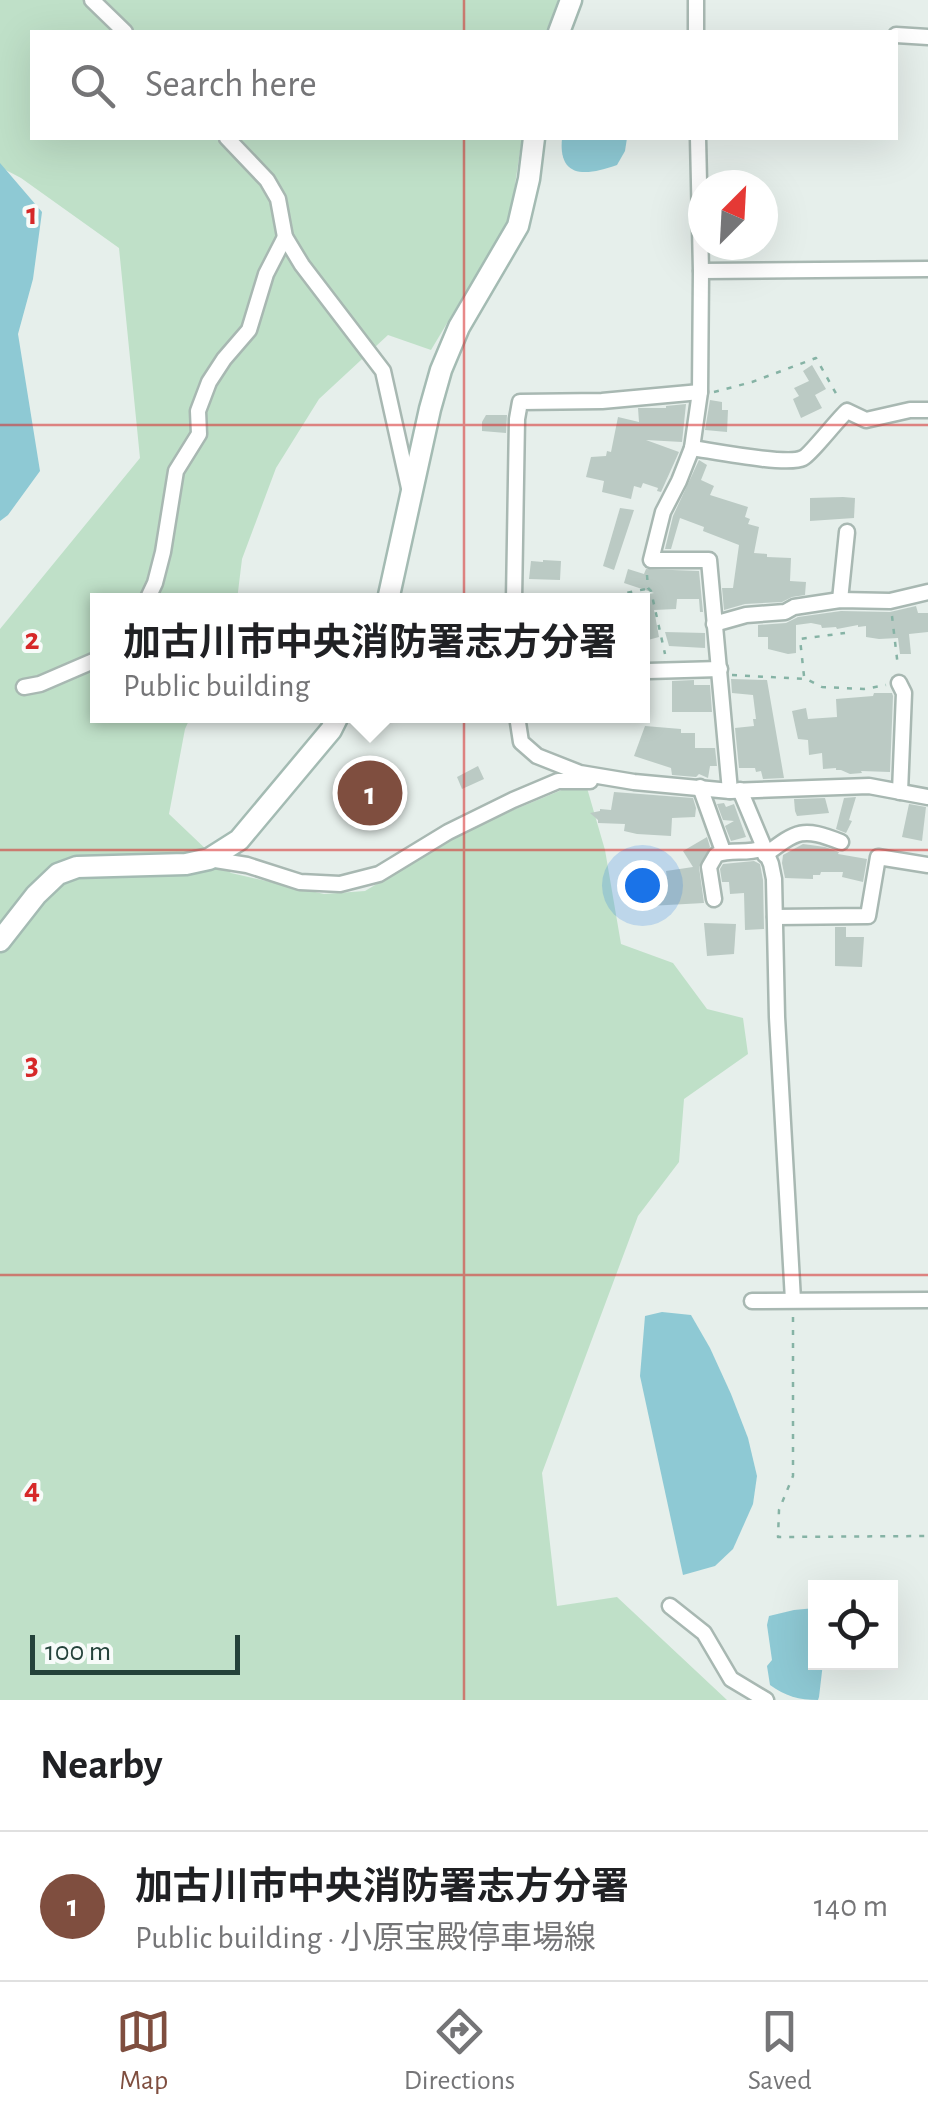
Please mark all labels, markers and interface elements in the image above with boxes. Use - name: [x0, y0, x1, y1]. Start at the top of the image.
- search box: [30, 30, 898, 140]
- icon: search: [65, 58, 120, 113]
- text: Search here: [145, 66, 317, 104]
- north arrow: [688, 170, 778, 260]
- text: 1: [26, 198, 38, 230]
- popup: [90, 593, 650, 723]
- text: 2: [24, 623, 40, 655]
- text: 加古川市中央消防署志方分署: [123, 625, 617, 663]
- text: Public building: [123, 670, 310, 702]
- pin: 1: [338, 756, 402, 830]
- your location: [617, 860, 668, 911]
- text: 3: [25, 1048, 39, 1080]
- text: 4: [24, 1473, 40, 1505]
- map controls: [808, 1580, 898, 1670]
- button: locate: [808, 1580, 898, 1670]
- scale bar: [30, 1630, 240, 1674]
- text: 100 m: [45, 1638, 111, 1666]
- text: Nearby: [40, 1744, 163, 1786]
- text: 加古川市中央消防署志方分署: [135, 1869, 629, 1907]
- text: 1: [67, 1890, 78, 1922]
- text: 140 m: [814, 1890, 888, 1922]
- text: Public building · 小原宝殿停車場線: [135, 1922, 596, 1954]
- tab: Map: [116, 2004, 171, 2098]
- tab: Directions: [404, 2004, 515, 2098]
- tab: Saved: [748, 2004, 812, 2098]

